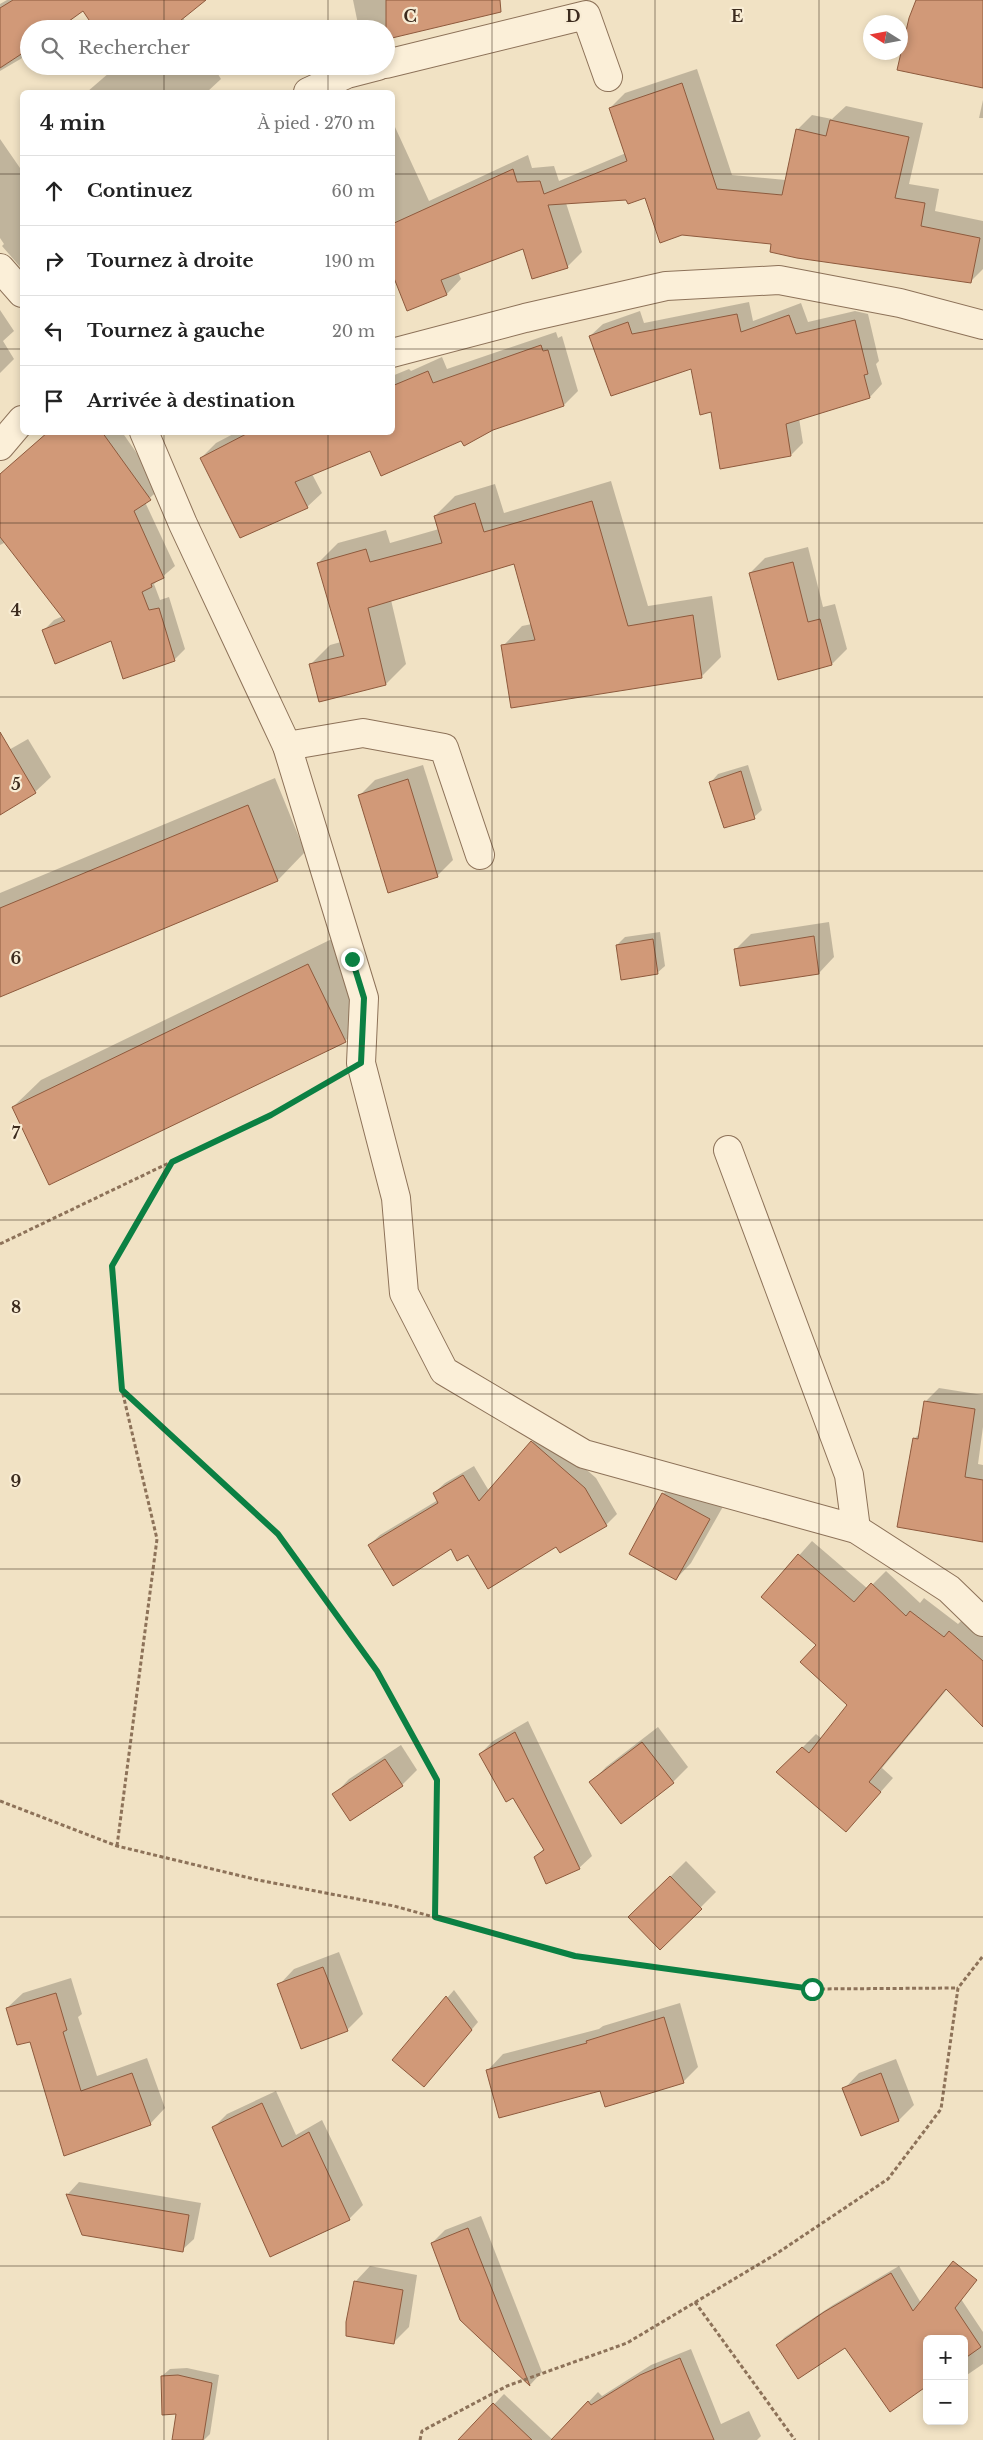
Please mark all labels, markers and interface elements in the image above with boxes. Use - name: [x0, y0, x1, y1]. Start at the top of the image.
- text: C: [403, 6, 417, 26]
- text: D: [566, 6, 580, 26]
- text: E: [731, 6, 743, 26]
- north arrow: [863, 15, 908, 60]
- search box: [20, 20, 395, 75]
- icon: search: [38, 34, 66, 62]
- text: Rechercher: [78, 36, 190, 59]
- text: 4 min: [40, 110, 106, 136]
- text: À pied · 270 m: [258, 113, 375, 133]
- icon: ahead: [40, 177, 68, 205]
- text: Continuez: [87, 179, 192, 202]
- text: 60 m: [332, 181, 375, 201]
- icon: right: [40, 247, 68, 275]
- text: Tournez à droite: [87, 249, 254, 272]
- text: 190 m: [324, 251, 375, 271]
- icon: left: [40, 317, 68, 345]
- text: Tournez à gauche: [87, 319, 265, 342]
- text: 20 m: [332, 321, 375, 341]
- icon: arrive: [40, 387, 68, 415]
- text: Arrivée à destination: [87, 389, 295, 412]
- text: 4: [11, 600, 21, 620]
- text: 5: [11, 774, 21, 794]
- text: 6: [11, 948, 22, 968]
- route end: [341, 948, 364, 971]
- text: 7: [12, 1123, 21, 1143]
- text: 8: [11, 1297, 21, 1317]
- text: 9: [11, 1471, 22, 1491]
- route start: [801, 1978, 824, 2001]
- map controls: [923, 2335, 968, 2425]
- button: +: [923, 2335, 968, 2380]
- button: −: [923, 2380, 968, 2425]

